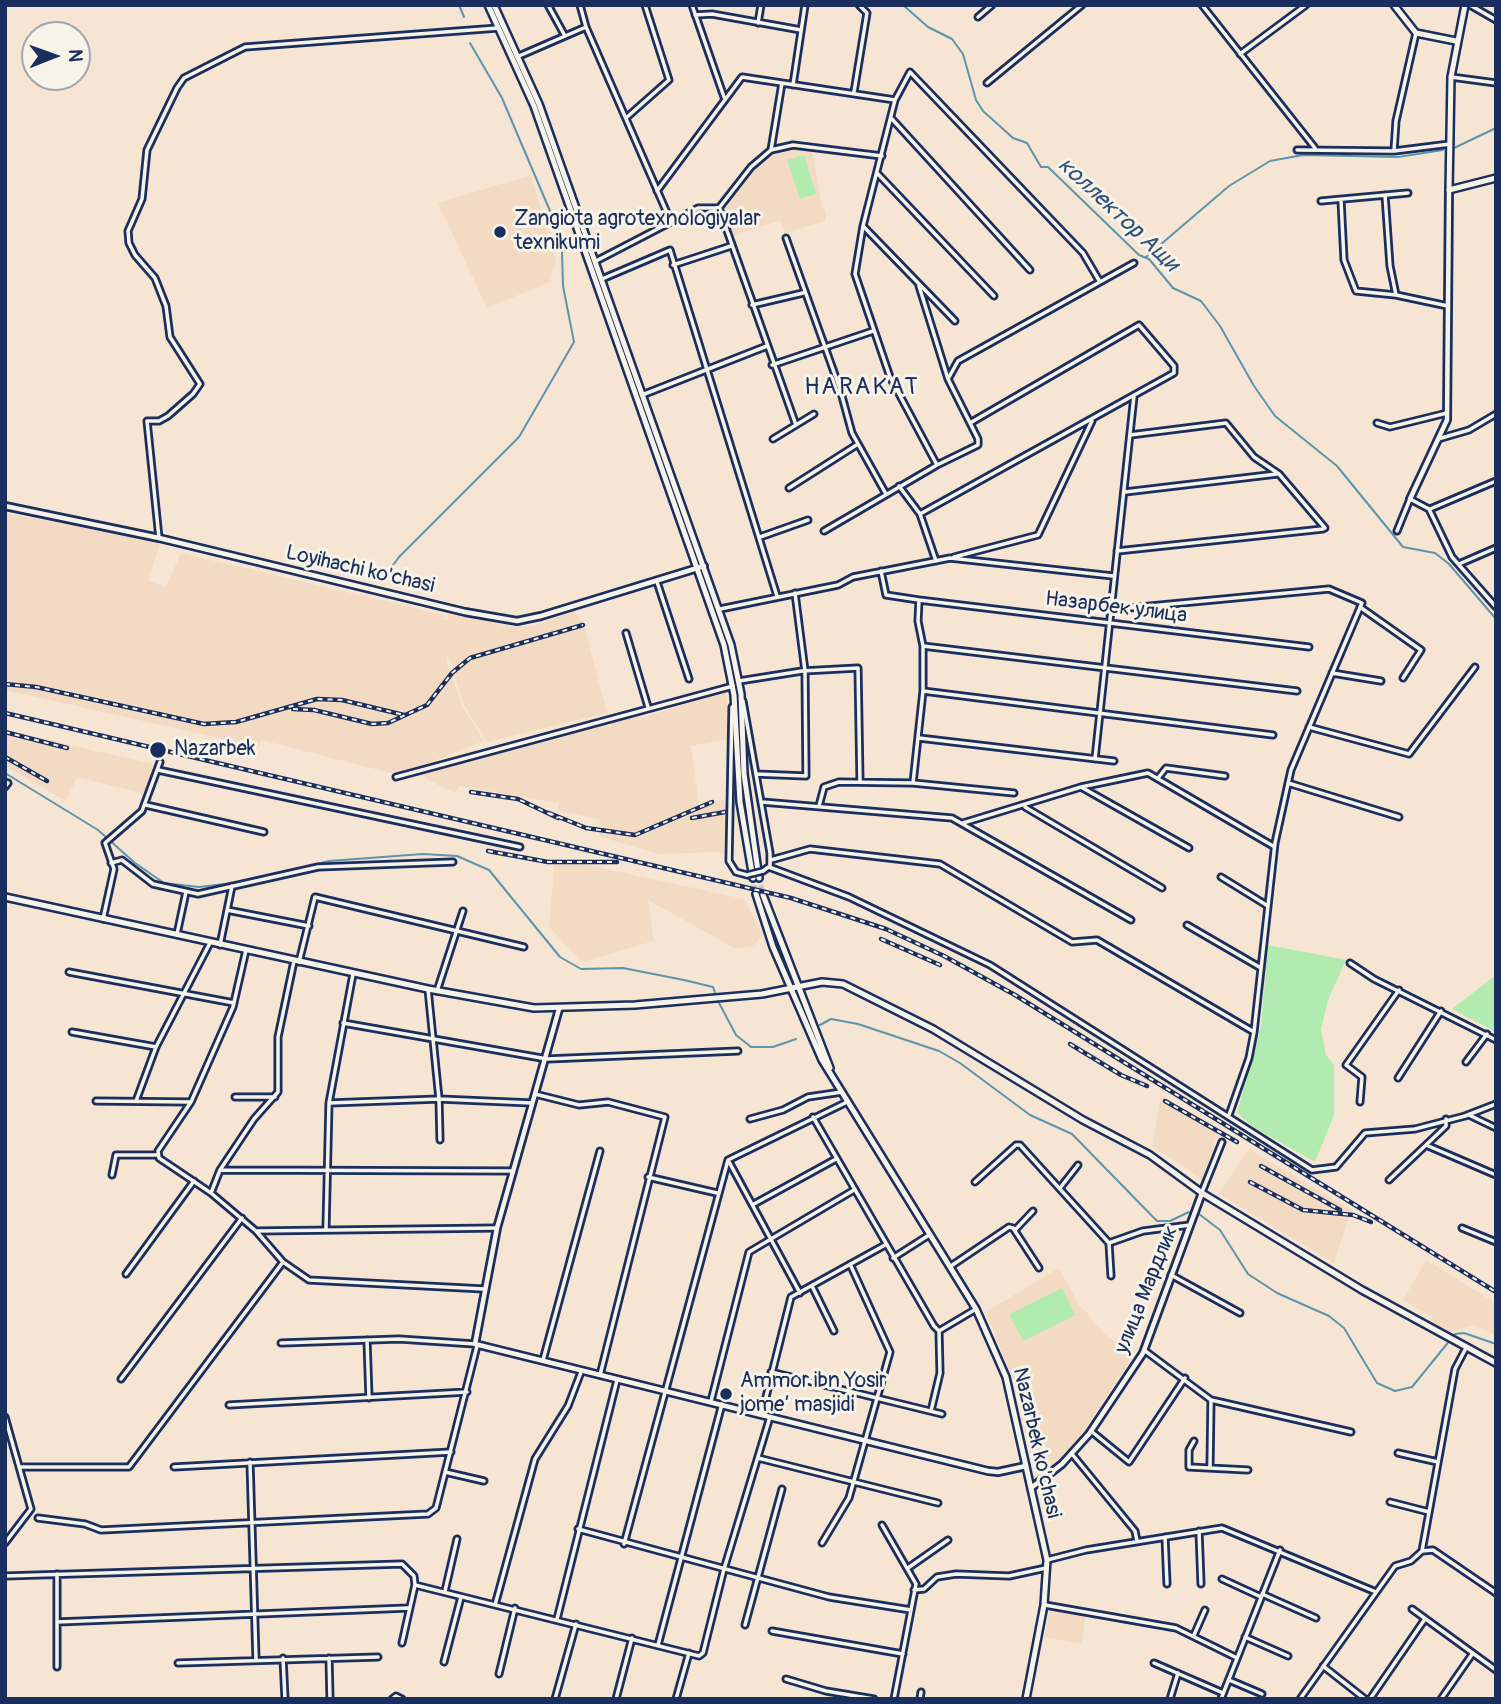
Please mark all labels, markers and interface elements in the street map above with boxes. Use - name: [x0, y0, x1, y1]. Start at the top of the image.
- north arrow: [21, 21, 91, 91]
- text: N: [63, 49, 87, 62]
- water label: коллектор Ащи: [1052, 152, 1184, 278]
- place label: Zangiota agrotexnologiyalar texnikumi: [514, 207, 761, 257]
- marker: Zangiota agrotexnologiyalar texnikumi: [492, 224, 508, 240]
- district label: HARAKAT: [805, 374, 919, 402]
- street label: Loyihachi ko'chasi: [283, 541, 437, 599]
- street label: Назарбек улица: [1044, 587, 1188, 629]
- place label: Nazarbek: [174, 737, 256, 763]
- marker: Nazarbek: [148, 740, 168, 760]
- street label: улица Мардлик: [1110, 1222, 1184, 1358]
- street label: Nazarbek ko'chasi: [1006, 1365, 1066, 1521]
- place label: Ammor ibn Yosir jome’ masjidi: [740, 1369, 887, 1419]
- marker: Ammor ibn Yosir jome’ masjidi: [718, 1386, 734, 1402]

